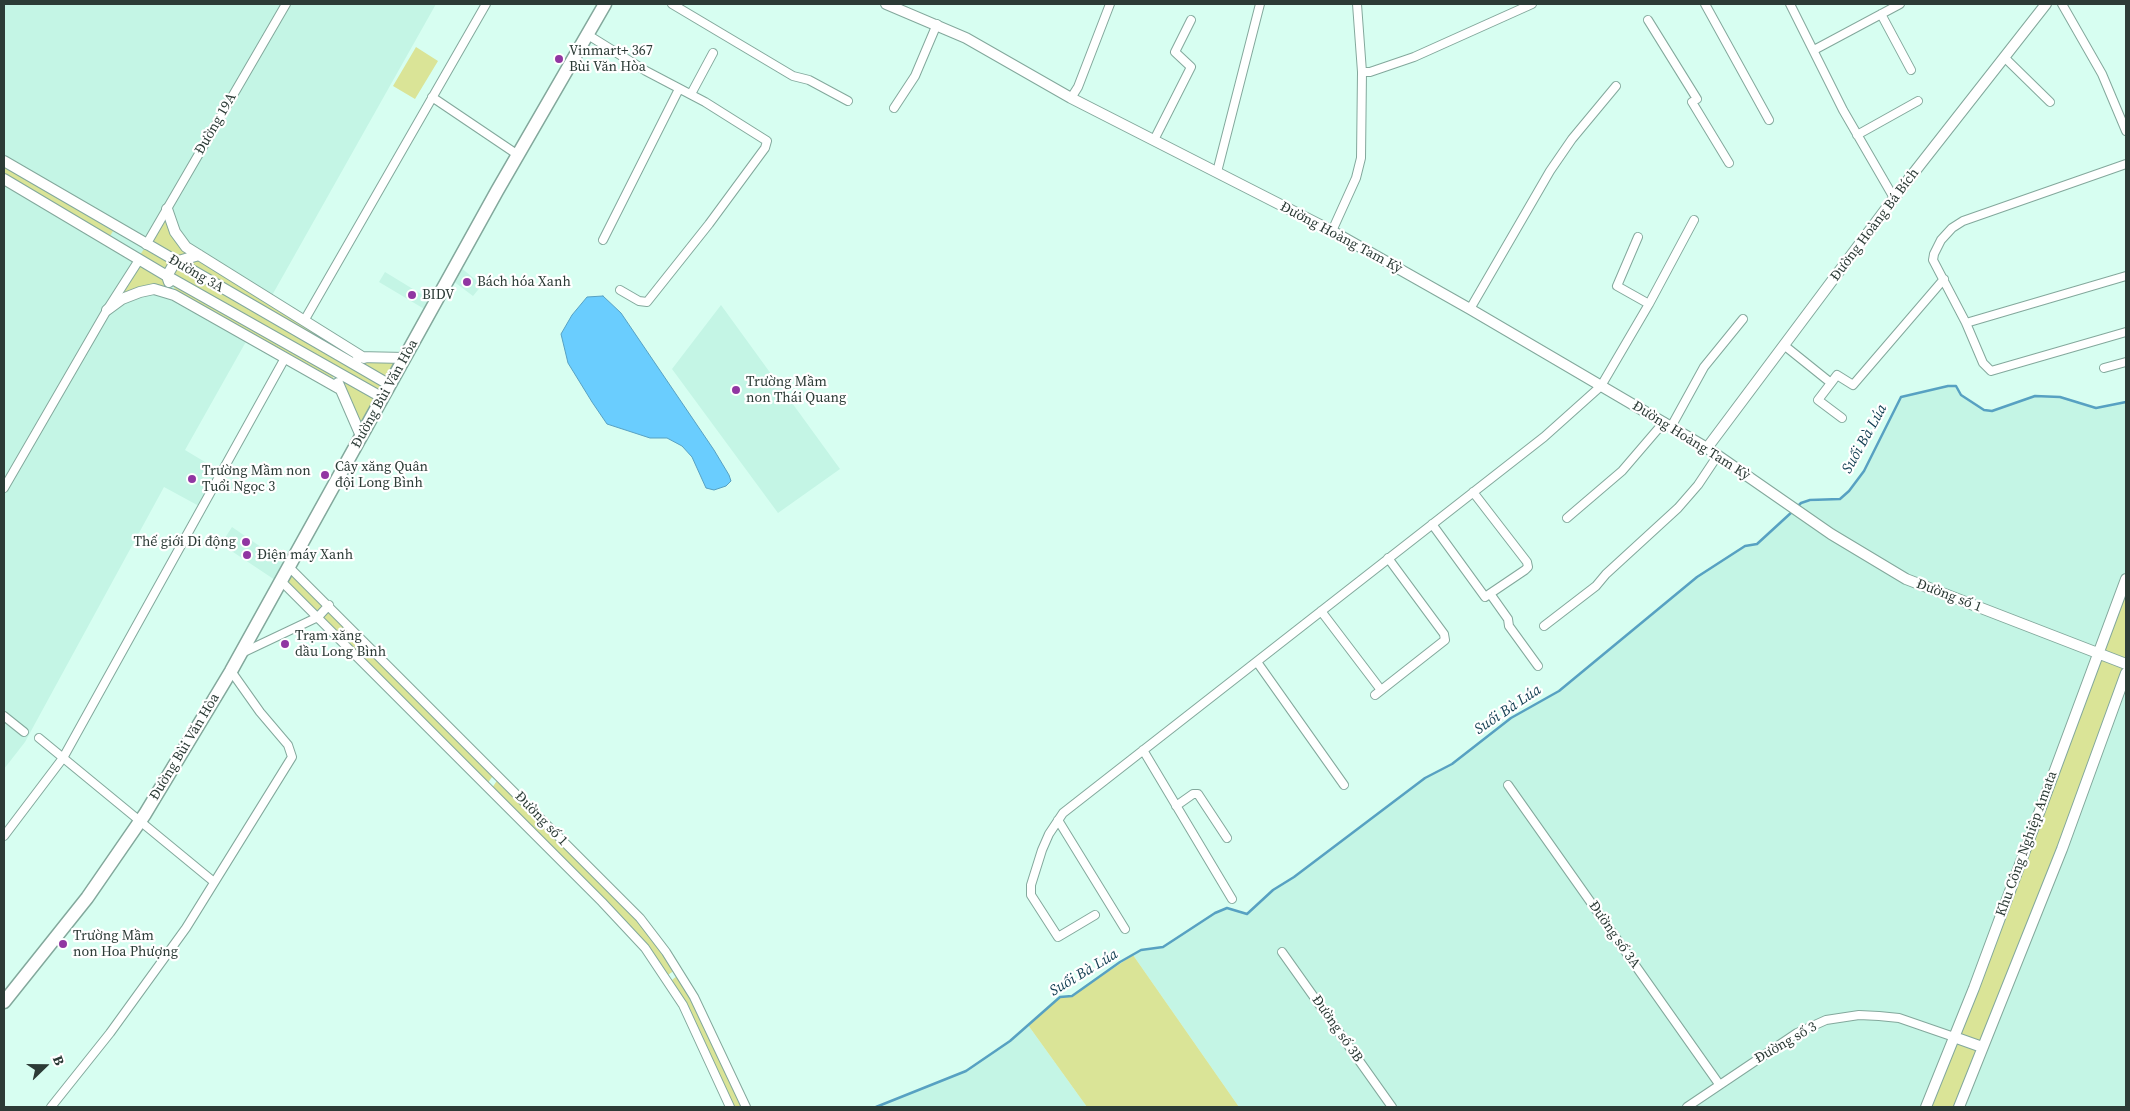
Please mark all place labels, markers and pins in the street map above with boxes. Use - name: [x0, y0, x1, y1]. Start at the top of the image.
- place label: Vinmart+ 367 Bùi Văn Hòa: [569, 43, 653, 75]
- marker: Vinmart+ 367 Bùi Văn Hòa: [553, 53, 565, 65]
- place label: Bách hóa Xanh: [477, 274, 571, 290]
- marker: Bách hóa Xanh: [461, 276, 473, 288]
- place label: BIDV: [422, 287, 454, 303]
- marker: BIDV: [406, 289, 418, 301]
- place label: Trường Mầm non Thái Quang: [746, 374, 846, 407]
- marker: Trường Mầm non Thái Quang: [730, 384, 742, 396]
- place label: Cây xăng Quân đội Long Bình: [335, 459, 428, 492]
- place label: Trường Mầm non Tuổi Ngọc 3: [202, 463, 311, 496]
- marker: Cây xăng Quân đội Long Bình: [319, 469, 331, 481]
- marker: Trường Mầm non Tuổi Ngọc 3: [186, 473, 198, 485]
- place label: Thế giới Di động: [133, 534, 236, 550]
- marker: Thế giới Di động: [240, 536, 252, 548]
- place label: Điện máy Xanh: [257, 547, 353, 563]
- marker: Điện máy Xanh: [241, 549, 253, 561]
- place label: Trạm xăng dầu Long Bình: [295, 628, 386, 660]
- marker: Trạm xăng dầu Long Bình: [279, 638, 291, 650]
- place label: Trường Mầm non Hoa Phượng: [73, 928, 178, 960]
- marker: Trường Mầm non Hoa Phượng: [57, 938, 69, 950]

